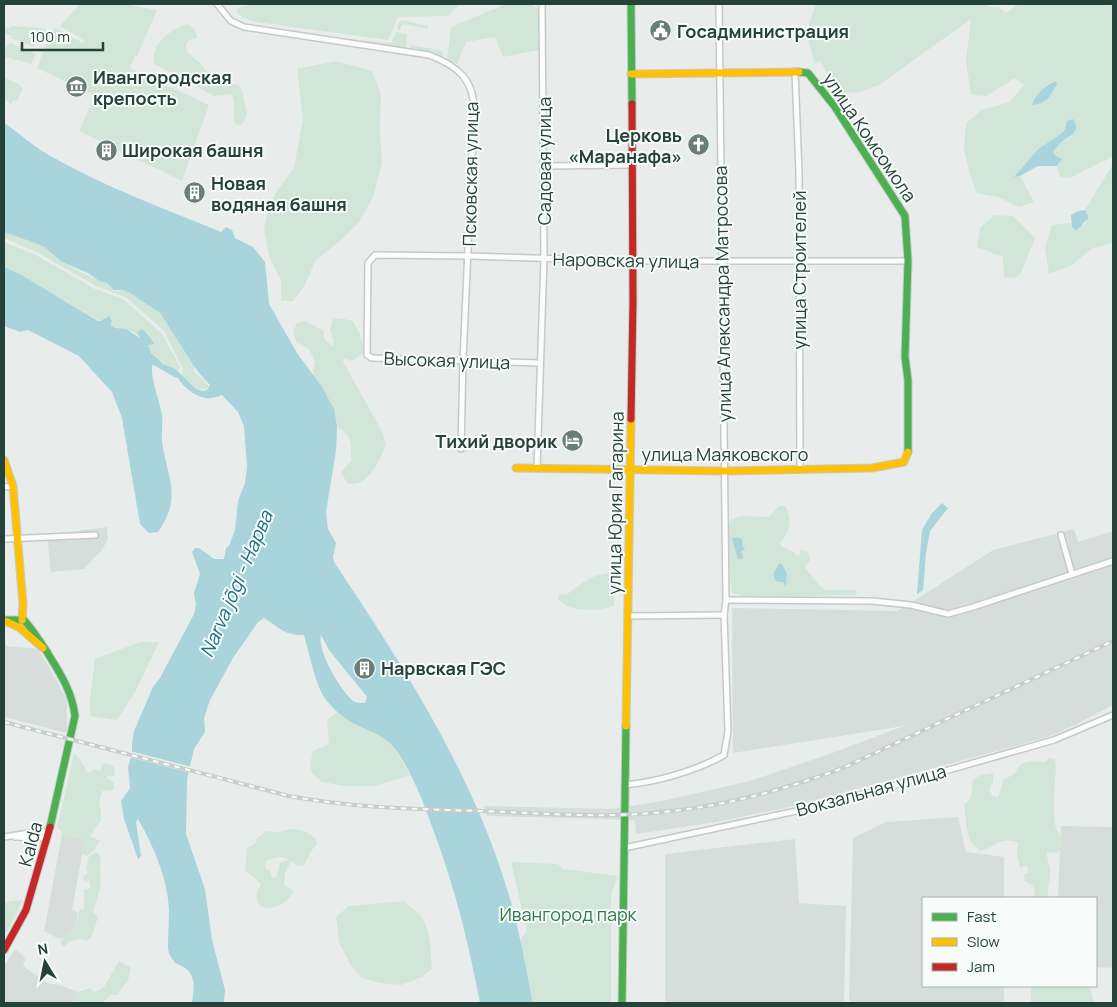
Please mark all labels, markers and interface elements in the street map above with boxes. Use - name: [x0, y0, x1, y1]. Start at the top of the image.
- public building icon: Госадминистрация: [649, 19, 673, 43]
- place label: Госадминистрация: [677, 19, 849, 43]
- scale bar: [22, 20, 104, 52]
- text: 100 m: [30, 26, 70, 47]
- place label: Ивангородская крепость: [93, 65, 232, 110]
- street label: улица Комсомола: [818, 68, 922, 206]
- museum icon: Ивангородская крепость: [65, 75, 89, 99]
- street label: Садовая улица: [532, 97, 556, 225]
- street label: Псковская улица: [457, 101, 483, 247]
- place label: Церковь «Маранафа»: [568, 123, 682, 168]
- church icon: Церковь «Маранафа»: [686, 133, 710, 157]
- building icon: Широкая башня: [94, 138, 118, 162]
- place label: Широкая башня: [122, 138, 263, 162]
- street label: улица Александра Матросова: [708, 166, 736, 422]
- place label: Новая водяная башня: [211, 171, 347, 216]
- building icon: Новая водяная башня: [183, 181, 207, 205]
- street label: улица Строителей: [787, 191, 811, 349]
- street label: Наровская улица: [553, 247, 699, 273]
- street label: Высокая улица: [383, 346, 511, 374]
- street label: улица Юрия Гагарина: [601, 411, 629, 595]
- place label: Тихий дворик: [435, 429, 558, 453]
- hotel icon: Тихий дворик: [561, 429, 585, 453]
- street label: улица Маяковского: [642, 442, 808, 466]
- water label: Narva jõgi - Нарва: [193, 505, 279, 661]
- building icon: Нарвская ГЭС: [353, 656, 377, 680]
- place label: Нарвская ГЭС: [381, 656, 506, 680]
- street label: Вокзальная улица: [793, 758, 949, 822]
- street label: Kalda: [13, 819, 47, 869]
- legend: [922, 897, 1097, 987]
- park label: Ивангород парк: [500, 902, 638, 926]
- text: Fast: [967, 906, 996, 927]
- text: Slow: [967, 931, 1000, 952]
- north arrow: [20, 937, 70, 987]
- text: N: [36, 938, 49, 959]
- text: Jam: [967, 956, 995, 977]

